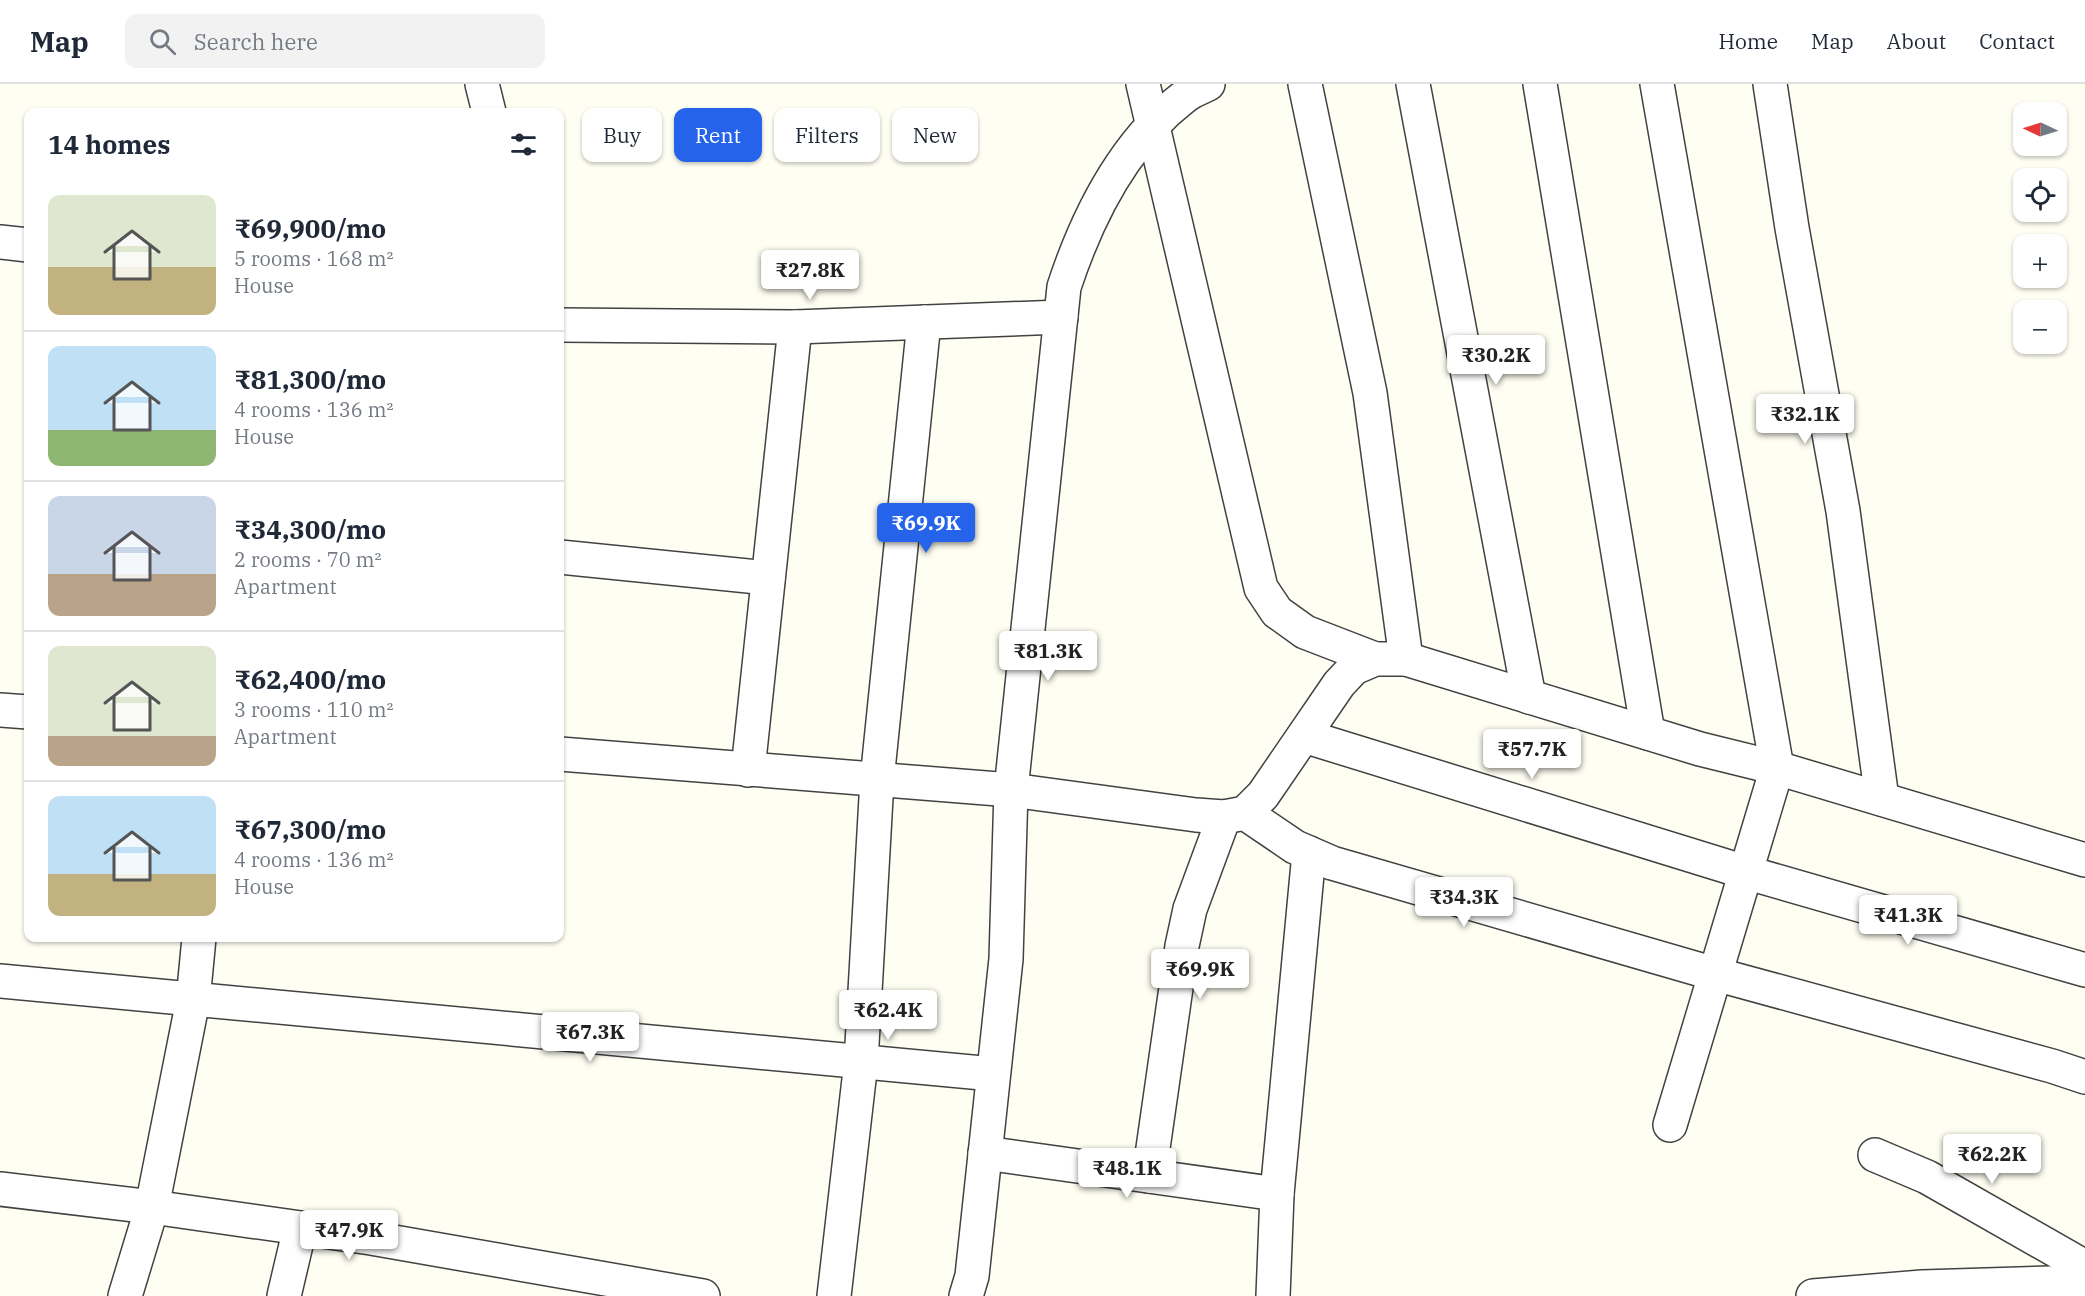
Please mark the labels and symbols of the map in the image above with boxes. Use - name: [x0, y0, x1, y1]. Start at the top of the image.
- north arrow: [2013, 102, 2067, 156]
- pin: ₹27.8K: [761, 250, 859, 301]
- pin: ₹30.2K: [1447, 335, 1545, 386]
- pin: ₹32.1K: [1756, 394, 1854, 445]
- pin: ₹69.9K: [877, 503, 975, 554]
- pin: ₹81.3K: [999, 631, 1097, 682]
- pin: ₹57.7K: [1483, 729, 1581, 780]
- pin: ₹34.3K: [1415, 877, 1513, 928]
- pin: ₹41.3K: [1859, 895, 1957, 946]
- pin: ₹69.9K: [1151, 949, 1249, 1000]
- pin: ₹62.4K: [839, 990, 937, 1041]
- pin: ₹67.3K: [541, 1012, 639, 1063]
- pin: ₹62.2K: [1943, 1134, 2041, 1185]
- pin: ₹48.1K: [1078, 1148, 1176, 1199]
- pin: ₹47.9K: [300, 1210, 398, 1261]

